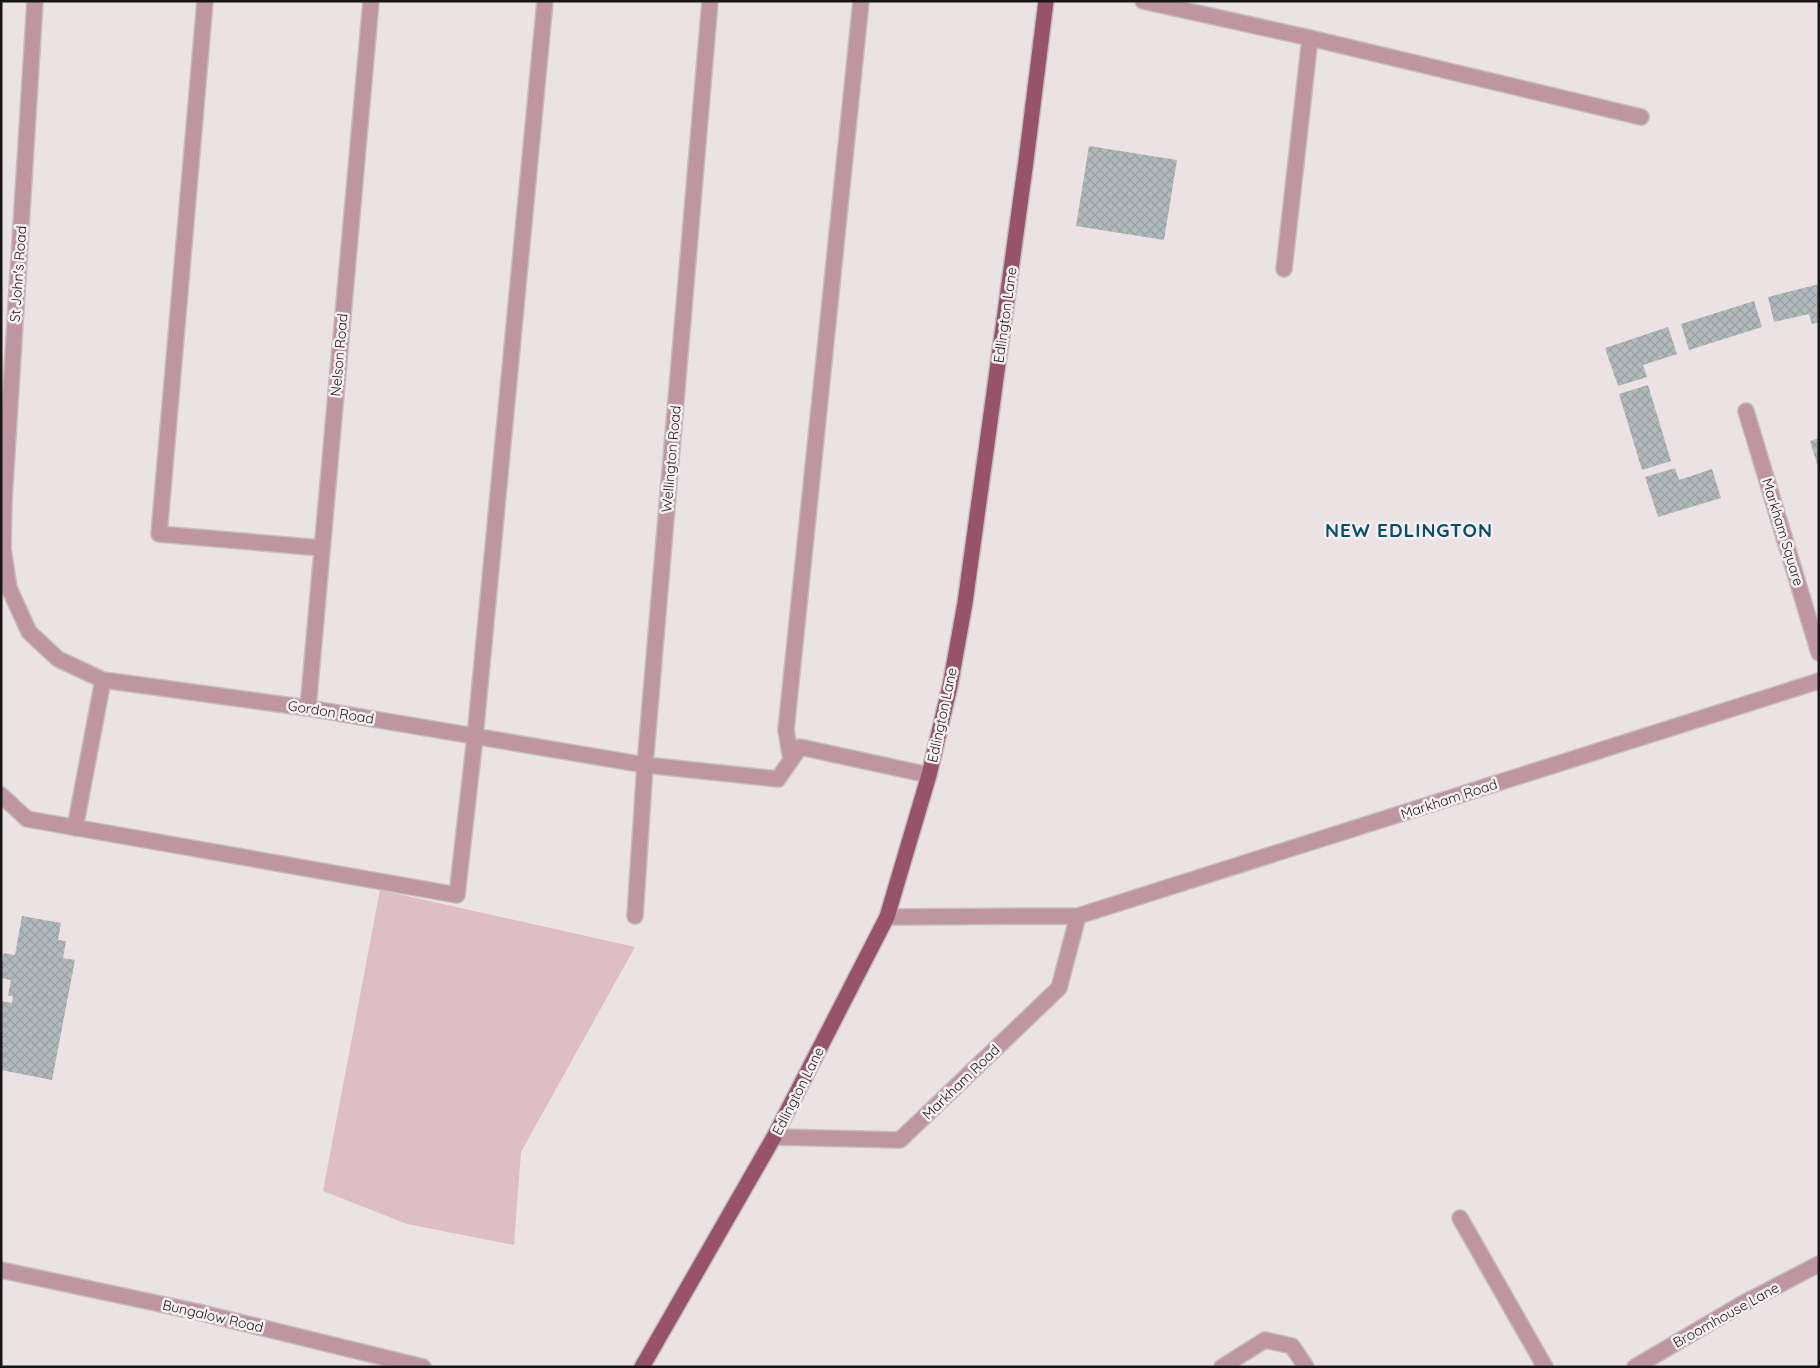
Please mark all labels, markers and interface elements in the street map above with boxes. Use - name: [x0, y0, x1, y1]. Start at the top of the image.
- street label: St John's Road: [6, 225, 30, 323]
- street label: Edlington Lane: [989, 266, 1021, 364]
- street label: Nelson Road: [326, 313, 352, 397]
- street label: Wellington Road: [657, 405, 685, 513]
- street label: Markham Square: [1758, 476, 1808, 588]
- district label: NEW EDLINGTON: [1325, 518, 1493, 542]
- street label: Edlington Lane: [923, 666, 961, 764]
- street label: Gordon Road: [287, 696, 375, 728]
- street label: Markham Road: [1398, 775, 1500, 823]
- street label: Markham Road: [919, 1041, 1003, 1123]
- street label: Edlington Lane: [768, 1044, 828, 1138]
- street label: Broomhouse Lane: [1670, 1278, 1782, 1352]
- street label: Bungalow Road: [161, 1296, 265, 1336]

